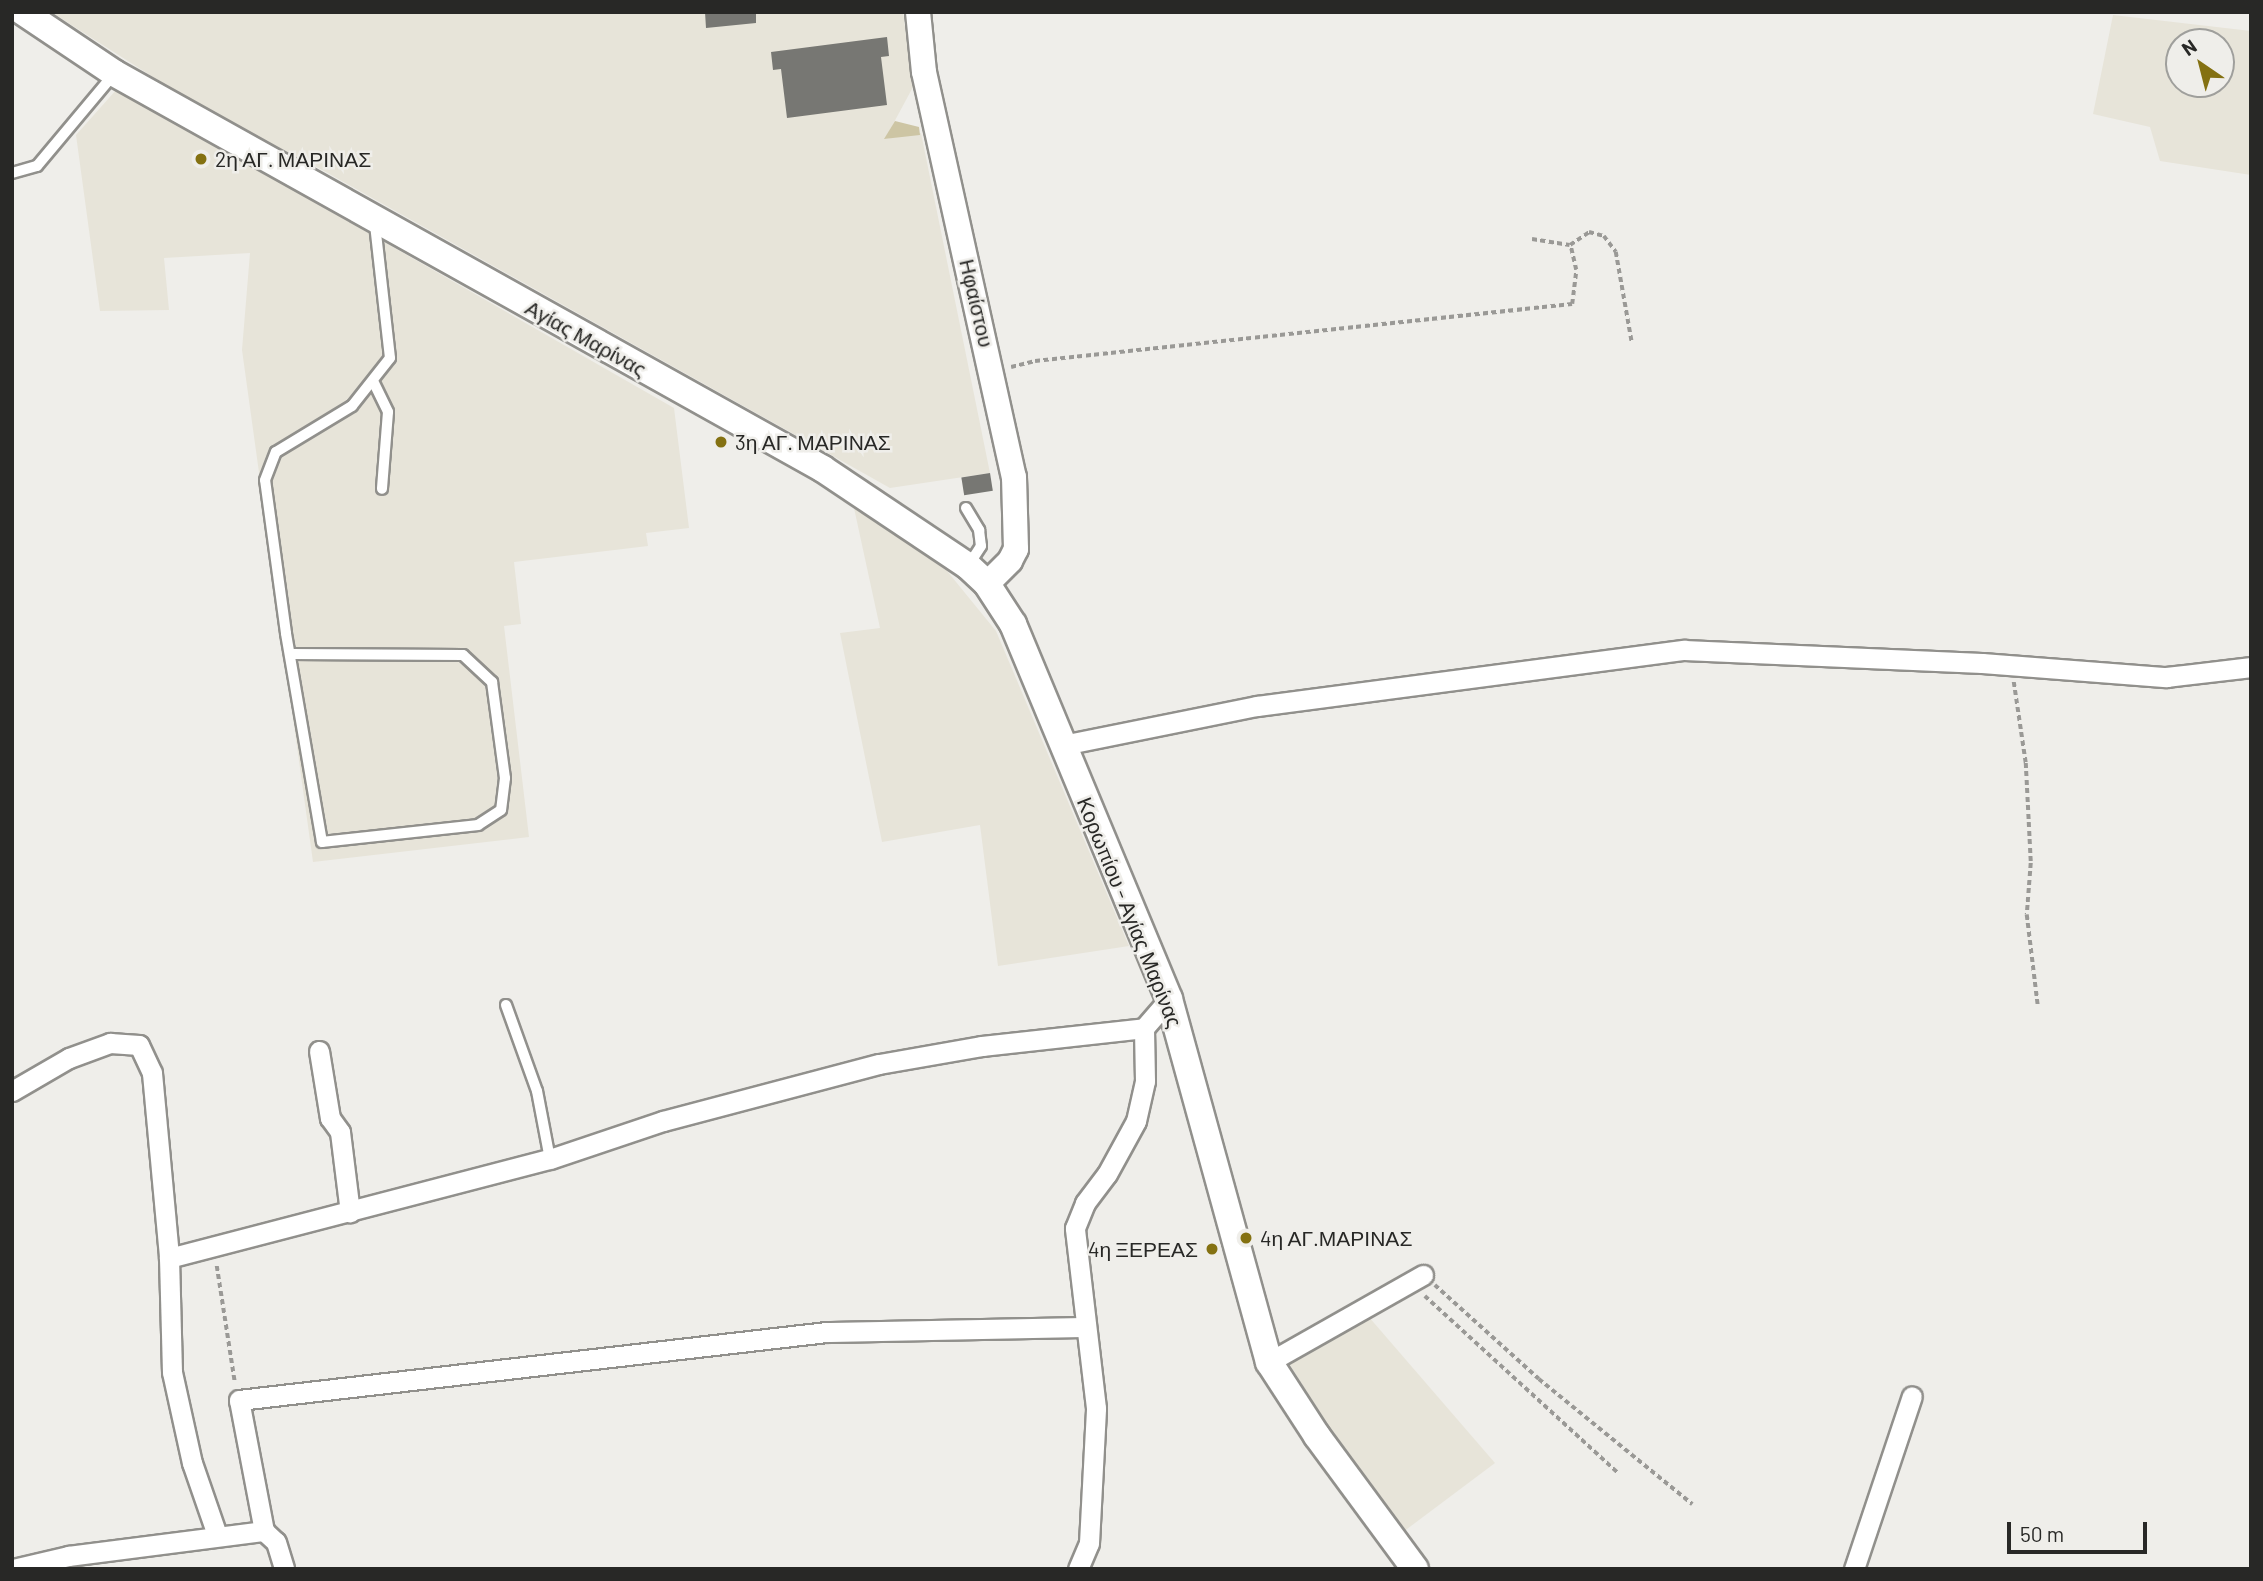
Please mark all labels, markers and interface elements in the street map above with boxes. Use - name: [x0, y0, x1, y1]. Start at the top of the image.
- north arrow: [2165, 28, 2235, 98]
- text: N: [2177, 34, 2201, 60]
- place label: 2η ΑΓ. ΜΑΡΙΝΑΣ: [215, 146, 371, 172]
- marker: 2η ΑΓ. ΜΑΡΙΝΑΣ: [193, 151, 209, 167]
- street label: Ηφαίστου: [955, 256, 999, 350]
- street label: Αγίας Μαρίνας: [521, 294, 651, 382]
- place label: 3η ΑΓ. ΜΑΡΙΝΑΣ: [735, 429, 891, 455]
- marker: 3η ΑΓ. ΜΑΡΙΝΑΣ: [713, 434, 729, 450]
- street label: Κορωπίου - Αγίας Μαρίνας: [1072, 793, 1188, 1031]
- place label: 4η ΑΓ.ΜΑΡΙΝΑΣ: [1260, 1225, 1412, 1251]
- marker: 4η ΑΓ.ΜΑΡΙΝΑΣ: [1238, 1230, 1254, 1246]
- place label: 4η ΞΕΡΕΑΣ: [1088, 1236, 1198, 1262]
- marker: 4η ΞΕΡΕΑΣ: [1204, 1241, 1220, 1257]
- scale bar: [2011, 1508, 2151, 1552]
- text: 50 m: [2020, 1521, 2064, 1546]

